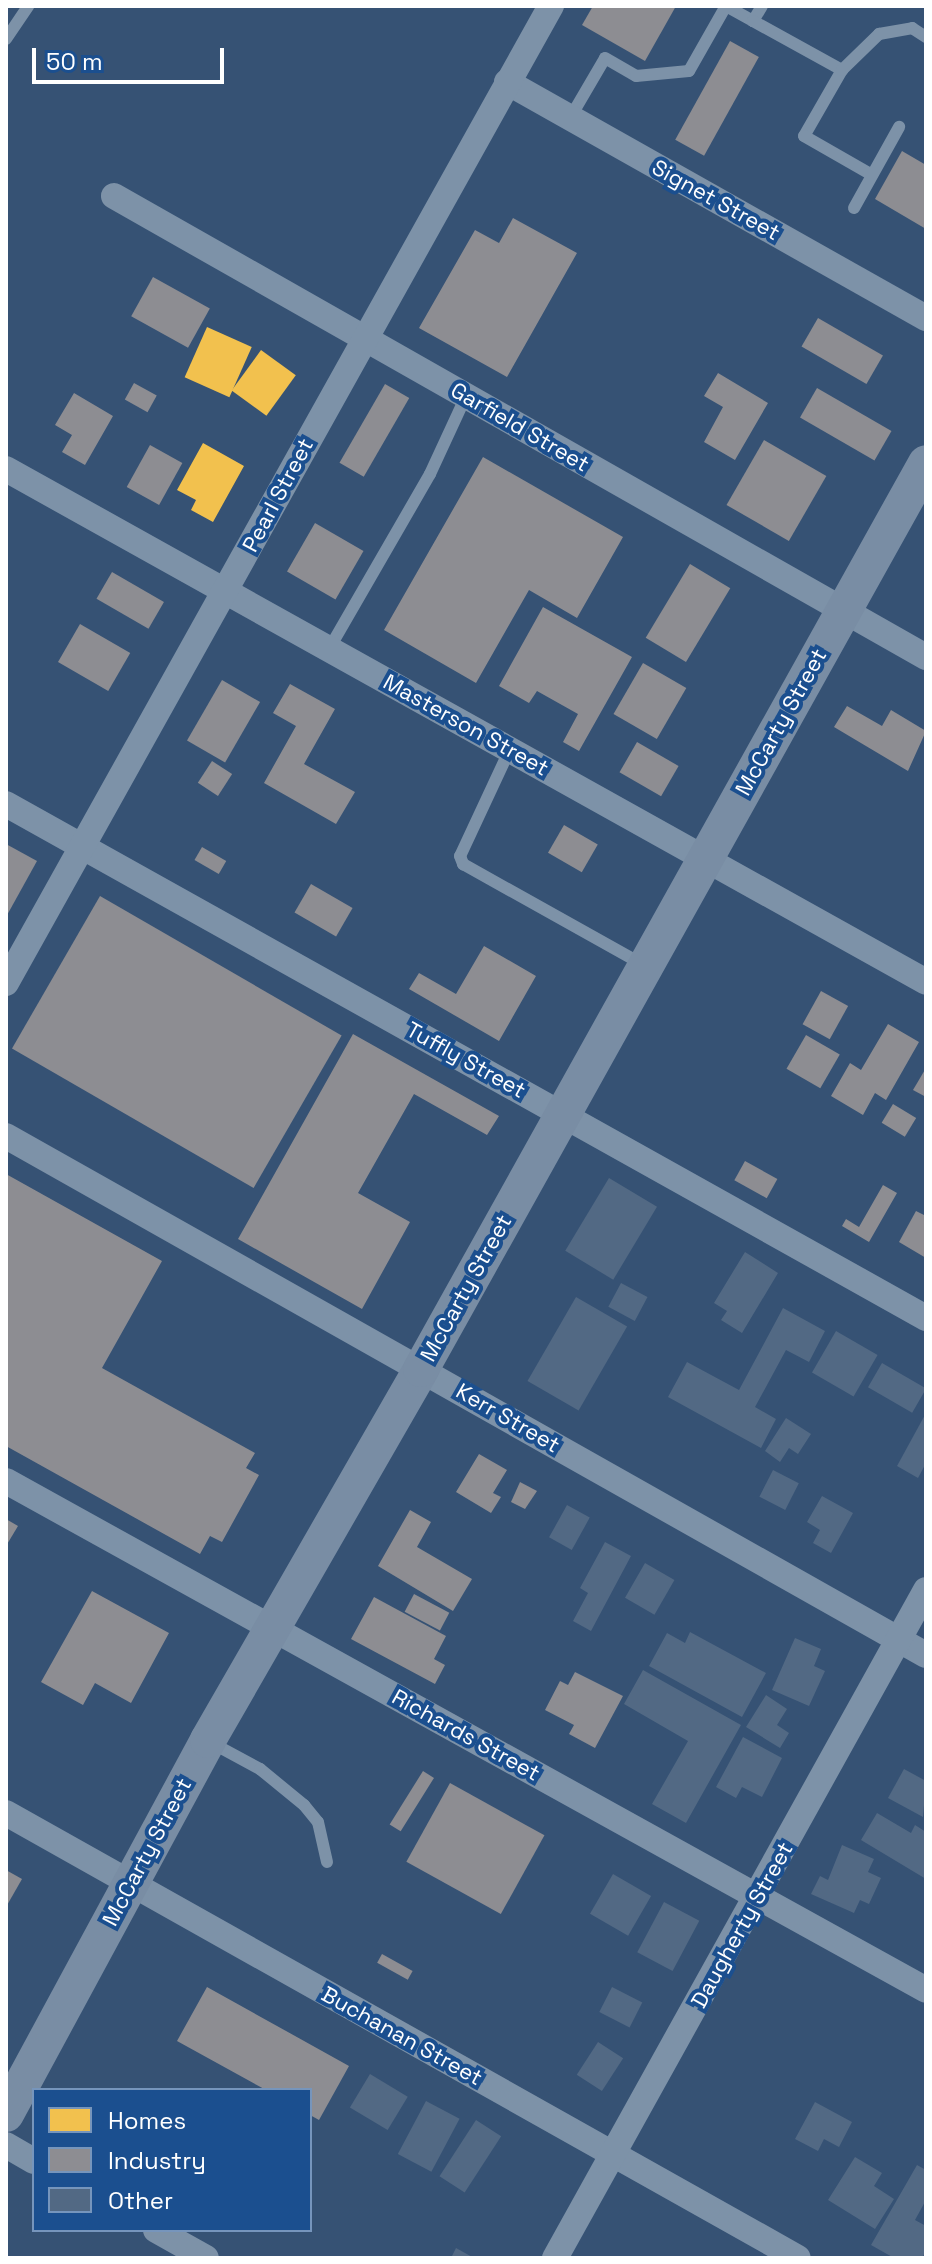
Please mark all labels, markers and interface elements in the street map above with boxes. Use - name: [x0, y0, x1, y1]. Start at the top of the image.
- scale bar: [36, 32, 228, 82]
- text: 50 m: [46, 46, 103, 77]
- street label: Signet Street: [647, 154, 785, 246]
- street label: Garfield Street: [446, 377, 594, 477]
- street label: Pearl Street: [237, 434, 319, 556]
- street label: McCarty Street: [730, 644, 832, 800]
- street label: Masterson Street: [379, 669, 553, 781]
- street label: Tuffly Street: [402, 1016, 530, 1104]
- street label: McCarty Street: [415, 1210, 517, 1366]
- street label: Kerr Street: [451, 1378, 565, 1458]
- street label: Richards Street: [387, 1683, 545, 1787]
- street label: McCarty Street: [97, 1774, 197, 1930]
- street label: Daugherty Street: [685, 1837, 799, 2013]
- street label: Buchanan Street: [317, 1981, 487, 2091]
- legend: [32, 2088, 312, 2232]
- text: Homes: [108, 2105, 186, 2136]
- text: Industry: [108, 2145, 206, 2176]
- text: Other: [108, 2185, 173, 2216]

